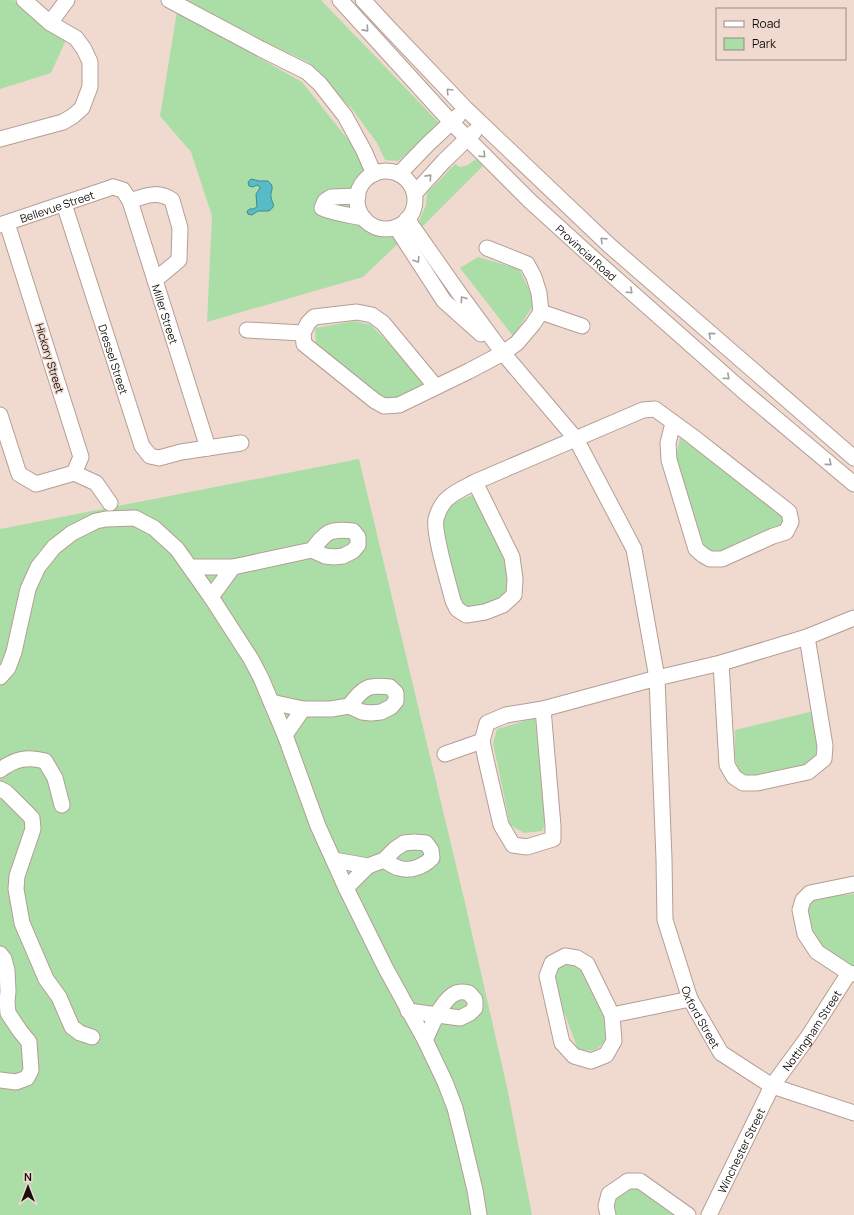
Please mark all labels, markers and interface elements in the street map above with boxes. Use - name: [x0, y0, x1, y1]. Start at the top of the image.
- legend: [716, 8, 846, 60]
- text: Road: [752, 15, 780, 32]
- one-way arrow: [361, 24, 369, 32]
- text: Park: [752, 35, 777, 52]
- one-way arrow: [446, 88, 454, 96]
- one-way arrow: [478, 150, 486, 158]
- one-way arrow: [425, 174, 432, 182]
- street label: Bellevue Street: [18, 186, 96, 225]
- street label: Provincial Road: [553, 221, 620, 284]
- one-way arrow: [600, 237, 608, 245]
- one-way arrow: [413, 256, 420, 263]
- street label: Miller Street: [149, 282, 182, 346]
- one-way arrow: [625, 286, 632, 293]
- one-way arrow: [460, 296, 468, 303]
- street label: Hickory Street: [32, 321, 68, 395]
- street label: Dressel Street: [96, 322, 132, 396]
- one-way arrow: [709, 332, 716, 339]
- one-way arrow: [722, 372, 730, 380]
- one-way arrow: [825, 458, 832, 465]
- street label: Oxford Street: [679, 984, 724, 1051]
- street label: Nottingham Street: [779, 987, 844, 1073]
- street label: Winchester Street: [713, 1105, 768, 1195]
- north arrow: [8, 1167, 48, 1207]
- text: N: [24, 1169, 32, 1184]

